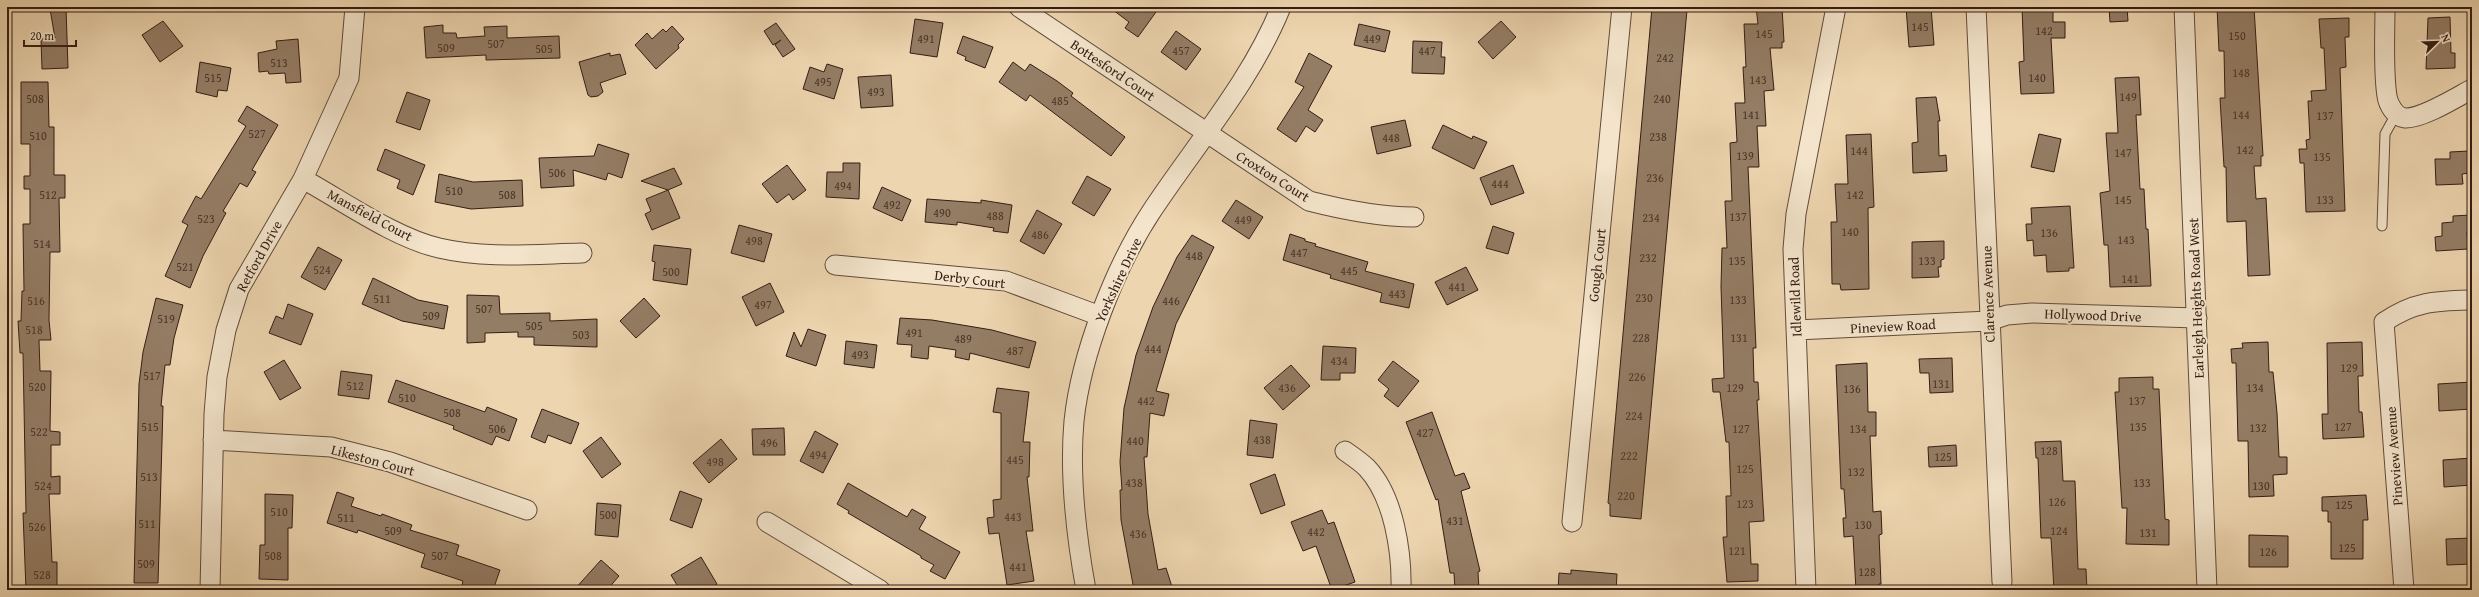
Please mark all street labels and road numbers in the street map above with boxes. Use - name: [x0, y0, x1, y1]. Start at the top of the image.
- street label: Bottesford Court: [1067, 34, 1159, 106]
- street label: Croxton Court: [1232, 145, 1314, 207]
- street label: Mansfield Court: [324, 184, 416, 246]
- street label: Retford Drive: [231, 216, 287, 295]
- street label: Earleigh Heights Road West: [2183, 217, 2209, 379]
- street label: Gough Court: [1583, 227, 1611, 303]
- street label: Yorkshire Drive: [1090, 234, 1147, 326]
- street label: Clarence Avenue: [1976, 245, 2000, 343]
- street label: Idlewild Road: [1784, 256, 1806, 337]
- street label: Derby Court: [933, 265, 1007, 293]
- street label: Hollywood Drive: [2044, 303, 2142, 327]
- street label: Pineview Road: [1850, 314, 1937, 338]
- street label: Pineview Avenue: [2381, 405, 2407, 506]
- street label: Likeston Court: [329, 439, 417, 481]

